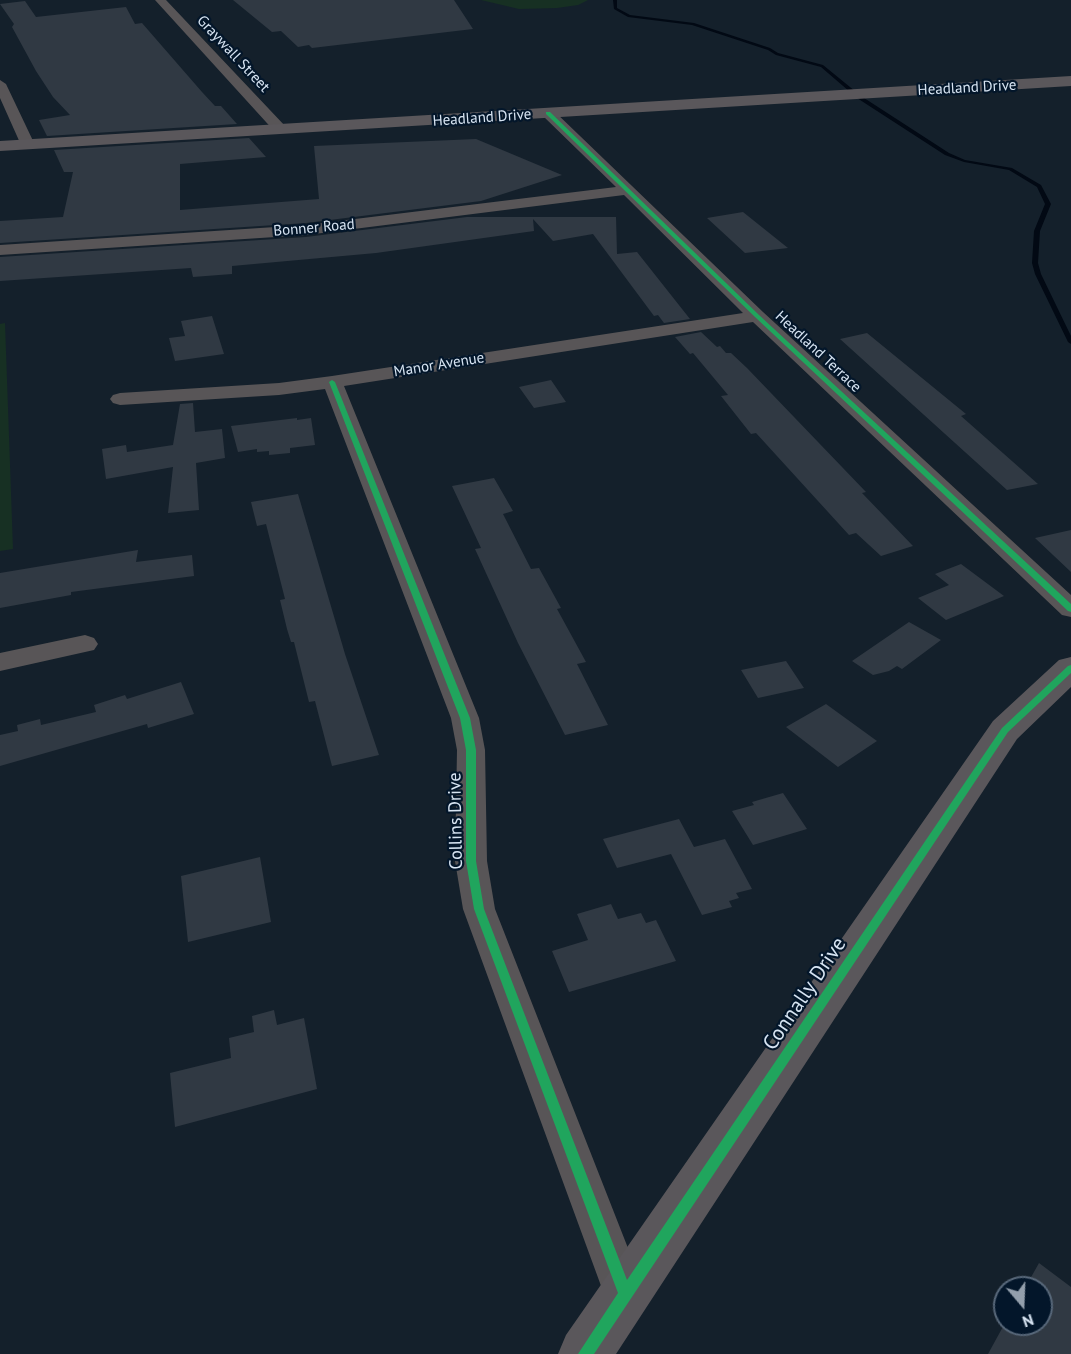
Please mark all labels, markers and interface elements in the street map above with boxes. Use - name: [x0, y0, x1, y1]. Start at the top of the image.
- street label: Graywall Street: [193, 12, 273, 96]
- street label: Headland Drive: [917, 76, 1017, 100]
- street label: Headland Drive: [432, 106, 532, 130]
- street label: Bonner Road: [273, 215, 355, 241]
- street label: Headland Terrace: [771, 308, 865, 396]
- street label: Manor Avenue: [392, 349, 486, 381]
- street label: Collins Drive: [444, 772, 468, 870]
- street label: Connally Drive: [758, 933, 852, 1055]
- north arrow: [993, 1276, 1053, 1336]
- text: N: [1020, 1310, 1036, 1332]

